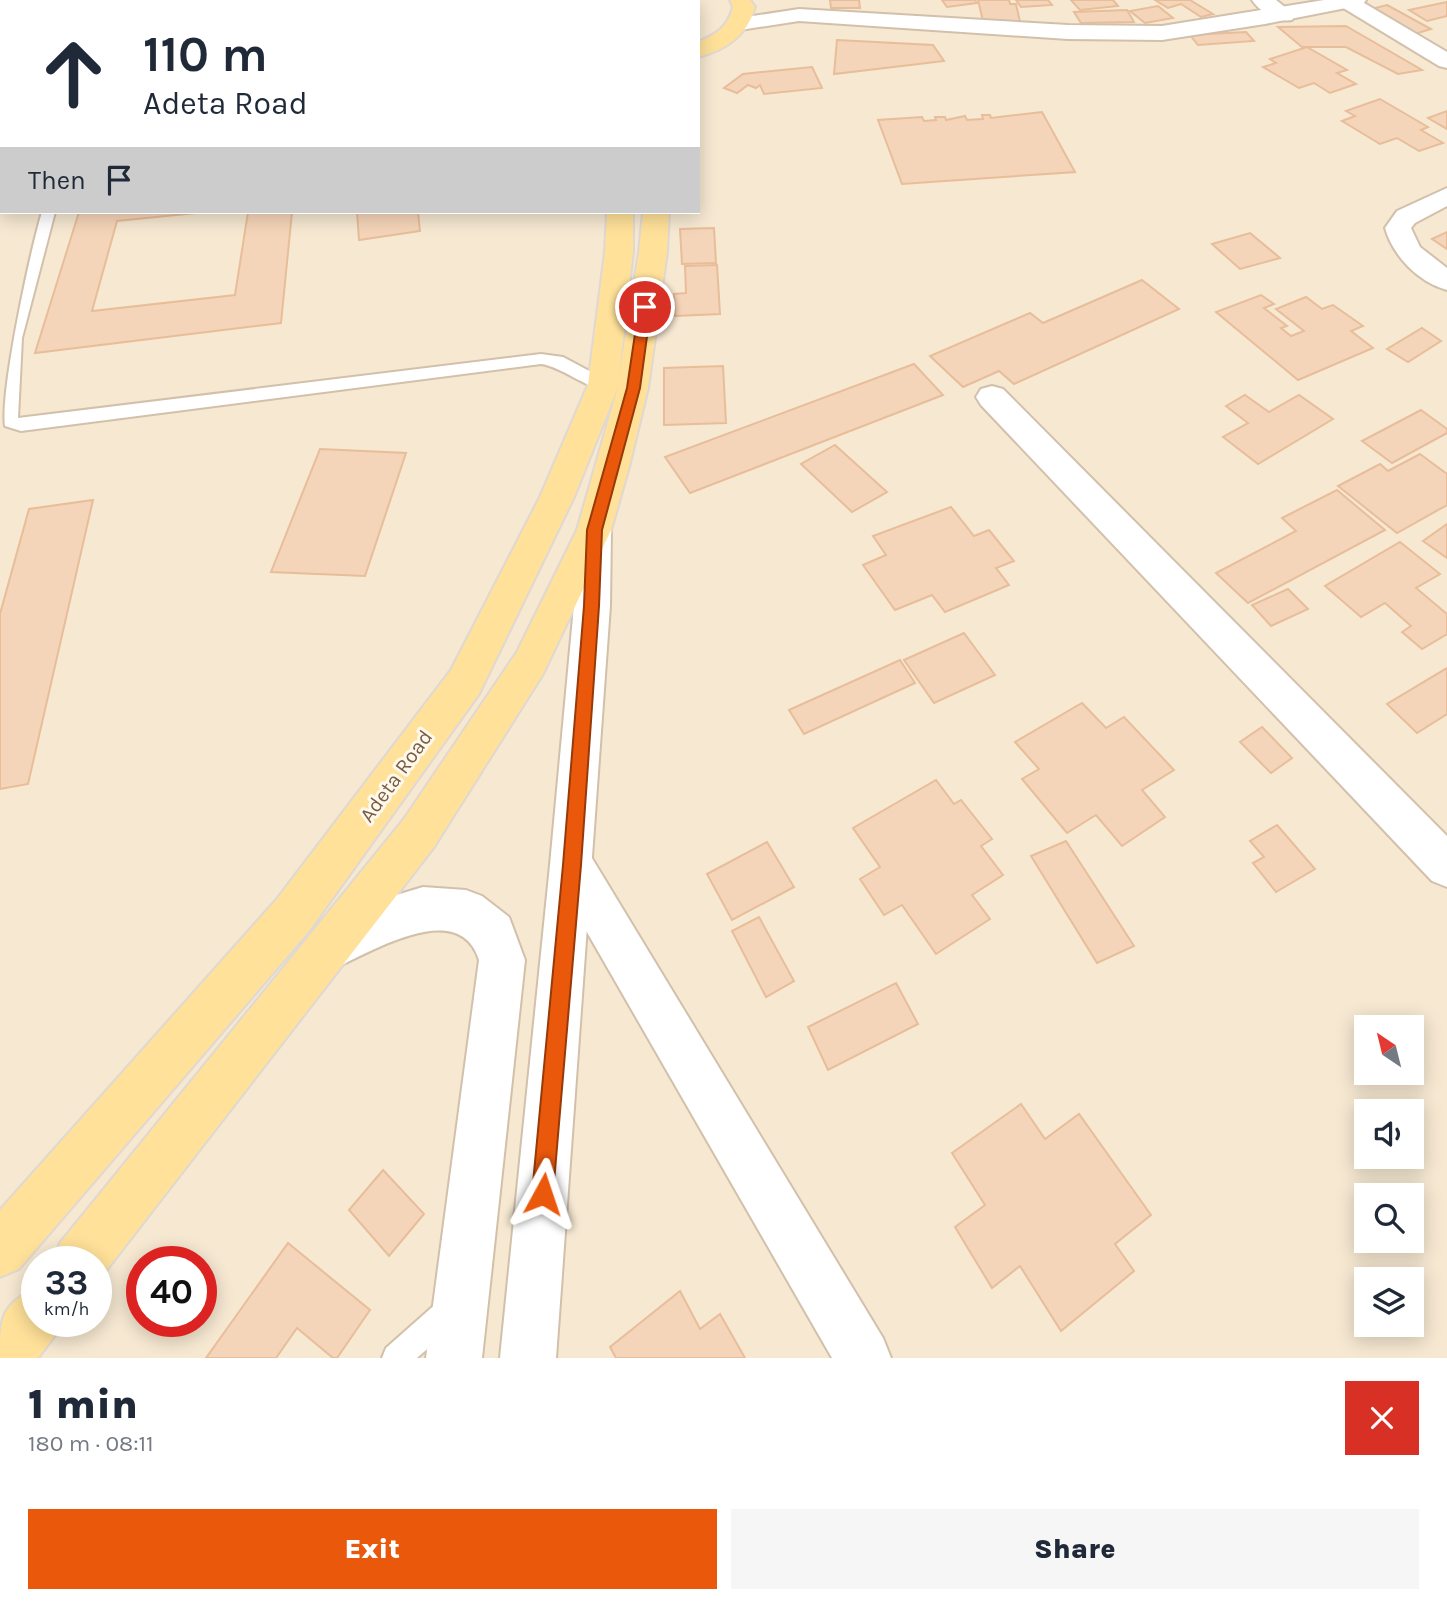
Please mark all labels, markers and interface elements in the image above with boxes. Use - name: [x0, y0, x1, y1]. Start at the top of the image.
- text: 110 m: [143, 26, 268, 83]
- icon: ahead: [28, 28, 119, 119]
- text: Adeta Road: [143, 85, 308, 122]
- icon: arrive: [100, 161, 138, 199]
- text: Then: [28, 165, 86, 196]
- pin: [615, 277, 675, 337]
- icon: arrive: [626, 288, 664, 326]
- street label: Adeta Road: [355, 725, 437, 827]
- north arrow: [1354, 1015, 1424, 1085]
- map controls: [1354, 1015, 1424, 1337]
- button: sound: [1354, 1099, 1424, 1169]
- position arrow: [506, 1157, 580, 1231]
- button: search: [1354, 1183, 1424, 1253]
- speed limit sign: 40: [126, 1246, 217, 1337]
- text: 33: [45, 1262, 88, 1303]
- button: layers: [1354, 1267, 1424, 1337]
- text: km/h: [44, 1298, 89, 1320]
- text: 1 min: [28, 1379, 138, 1429]
- button: close: [1345, 1381, 1419, 1455]
- text: 180 m · 08:11: [28, 1430, 154, 1457]
- button: Exit: [28, 1509, 717, 1589]
- button: Share: [731, 1509, 1419, 1589]

